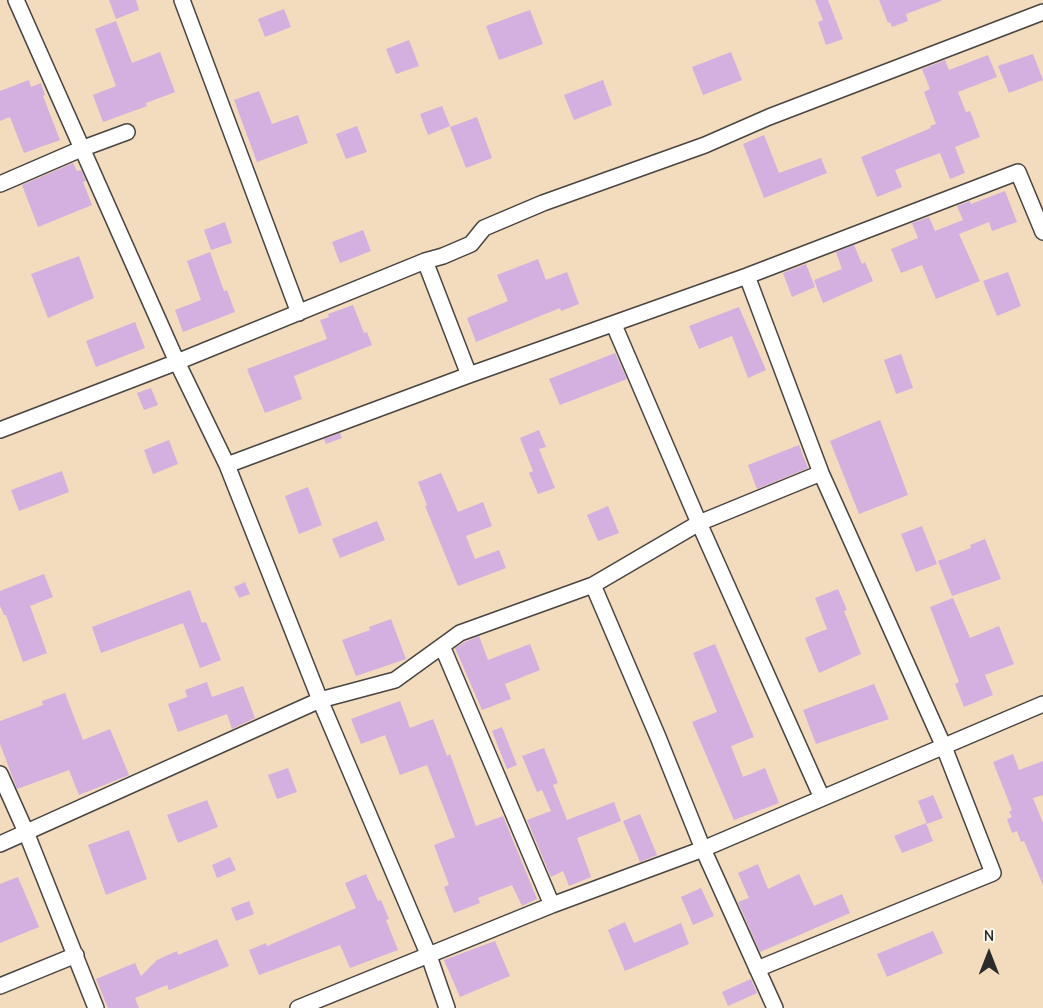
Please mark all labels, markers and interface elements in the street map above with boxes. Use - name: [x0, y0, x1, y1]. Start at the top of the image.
- north arrow: [959, 924, 1019, 984]
- text: N: [984, 927, 994, 945]

